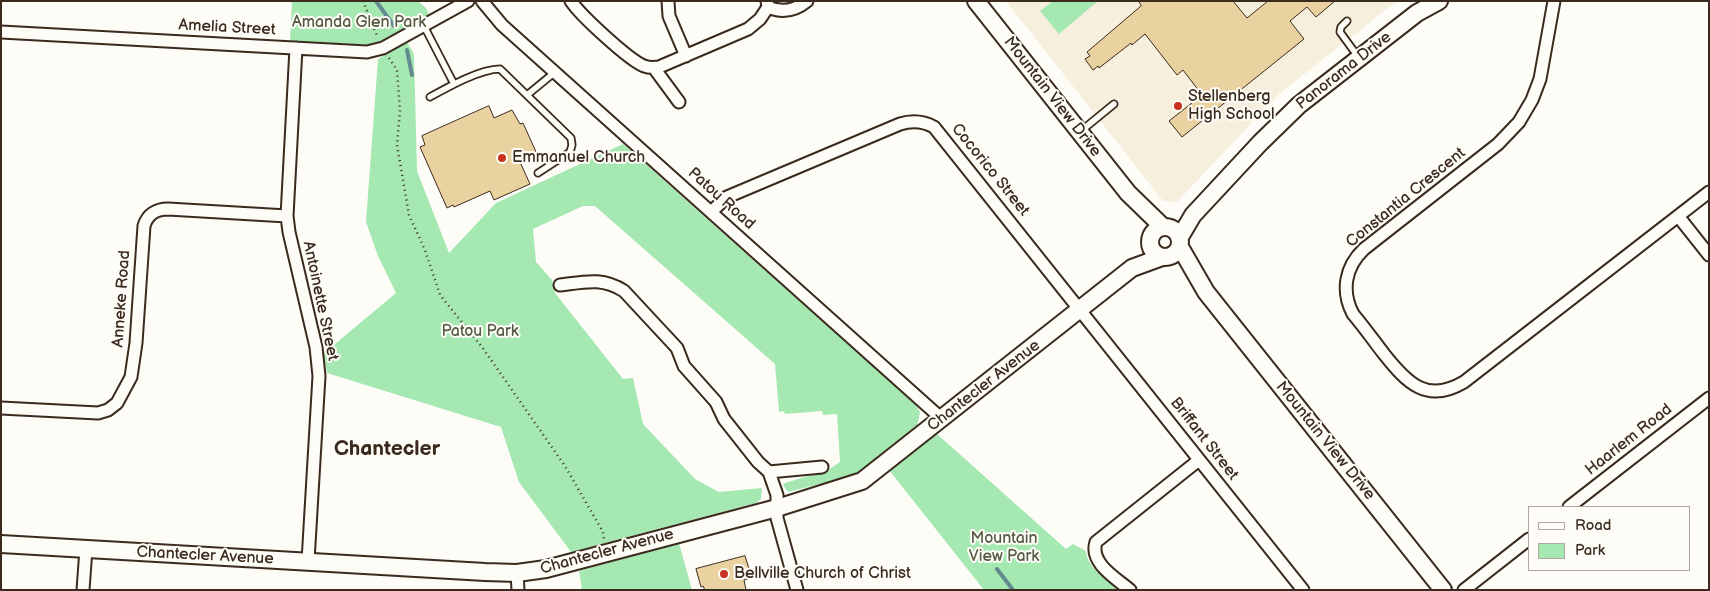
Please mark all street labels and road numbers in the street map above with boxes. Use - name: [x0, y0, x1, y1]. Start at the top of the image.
- street label: Amelia Street: [178, 16, 276, 40]
- street label: Panorama Drive: [1293, 28, 1395, 114]
- street label: Mountain View Drive: [999, 33, 1105, 161]
- street label: Cocorico Street: [947, 120, 1033, 220]
- street label: Constantia Crescent: [1342, 144, 1470, 252]
- street label: Patou Road: [683, 164, 759, 234]
- street label: Antoinette Street: [298, 240, 342, 362]
- street label: Anneke Road: [109, 250, 135, 348]
- street label: Chantecler Avenue: [924, 336, 1044, 436]
- street label: Mountain View Drive: [1271, 378, 1379, 504]
- street label: Briffant Street: [1166, 394, 1242, 484]
- street label: Haarlem Road: [1582, 400, 1676, 480]
- street label: Chantecler Avenue: [538, 525, 676, 579]
- street label: Chantecler Avenue: [136, 543, 274, 569]

